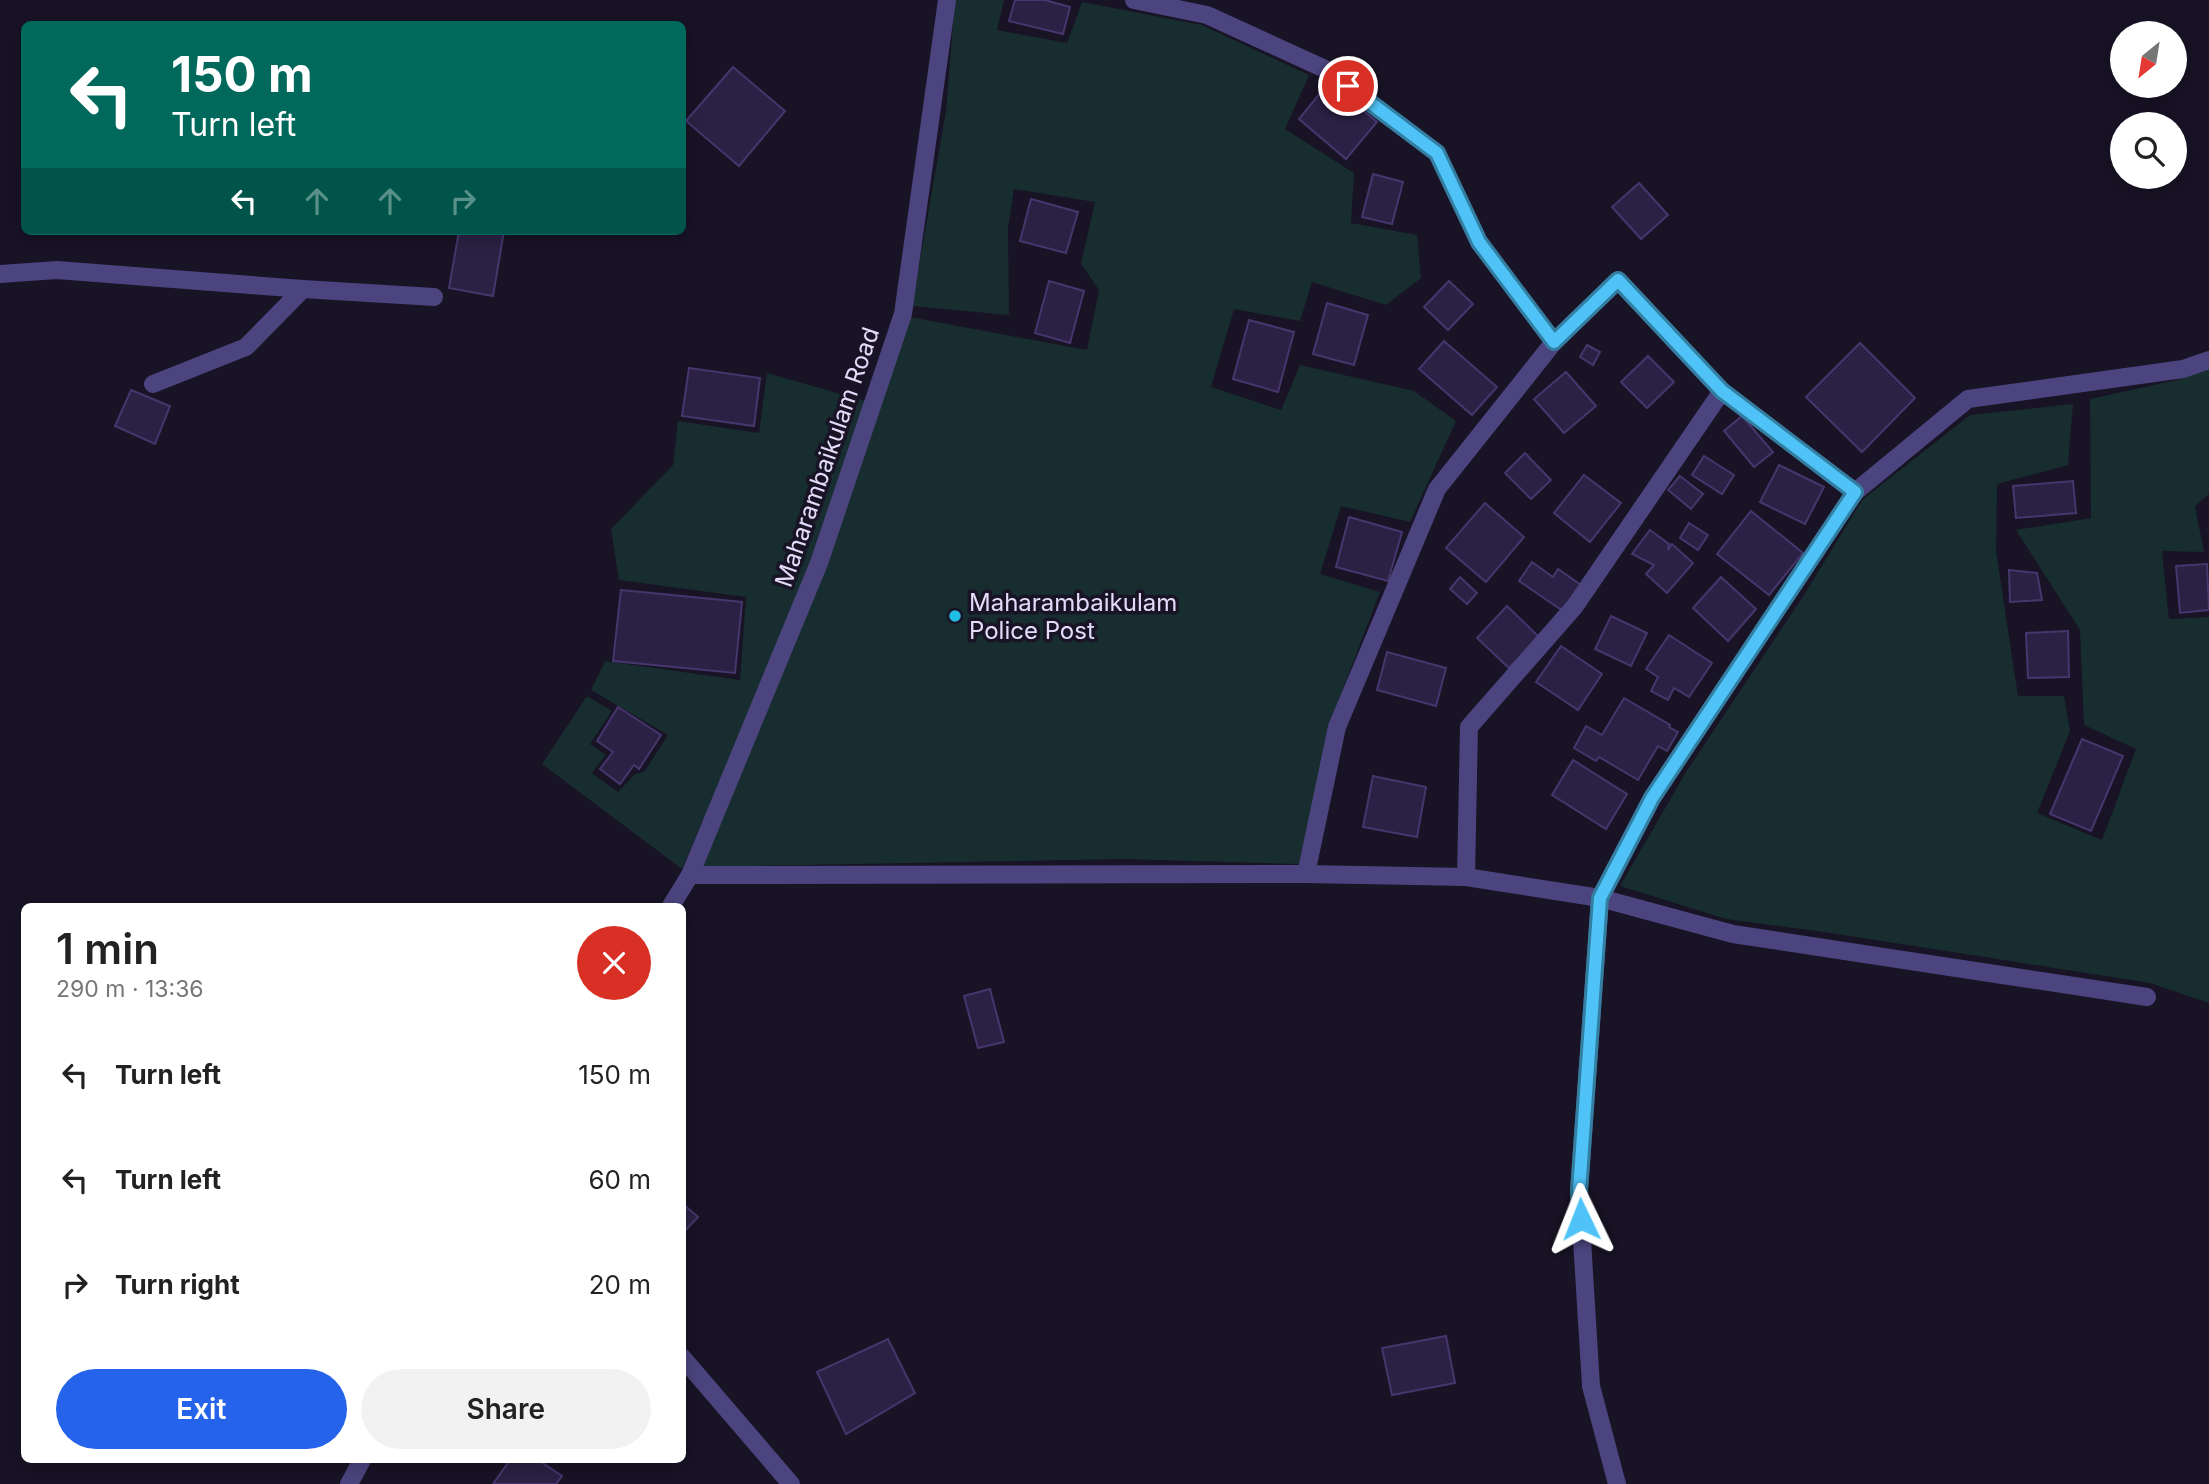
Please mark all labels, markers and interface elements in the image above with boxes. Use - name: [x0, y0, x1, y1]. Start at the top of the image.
- north arrow: [2110, 21, 2188, 98]
- map controls: [2110, 21, 2187, 189]
- text: 150 m: [171, 45, 313, 104]
- icon: left: [56, 49, 147, 140]
- pin: [1318, 56, 1378, 116]
- icon: arrive: [1329, 67, 1367, 105]
- text: Turn left: [171, 105, 296, 144]
- button: search: [2110, 112, 2187, 189]
- icon: left: [225, 182, 263, 220]
- icon: ahead: [298, 182, 336, 220]
- icon: ahead: [371, 182, 409, 220]
- icon: right: [444, 182, 482, 220]
- street label: Maharambaikulam Road: [769, 323, 885, 591]
- place label: Maharambaikulam Police Post: [969, 588, 1177, 645]
- marker: Maharambaikulam Police Post: [947, 608, 963, 624]
- text: 1 min: [56, 923, 159, 974]
- button: close: [577, 926, 651, 1000]
- text: 290 m · 13:36: [56, 975, 204, 1003]
- icon: left: [56, 1056, 94, 1094]
- text: Turn left: [115, 1059, 221, 1090]
- text: 150 m: [578, 1059, 651, 1090]
- icon: left: [56, 1161, 94, 1199]
- text: Turn left: [115, 1164, 221, 1195]
- text: 60 m: [588, 1164, 651, 1195]
- position arrow: [1544, 1182, 1618, 1256]
- icon: right: [56, 1266, 94, 1304]
- text: Turn right: [115, 1269, 240, 1300]
- text: 20 m: [589, 1269, 651, 1300]
- button: Exit: [56, 1369, 347, 1449]
- button: Share: [361, 1369, 651, 1449]

